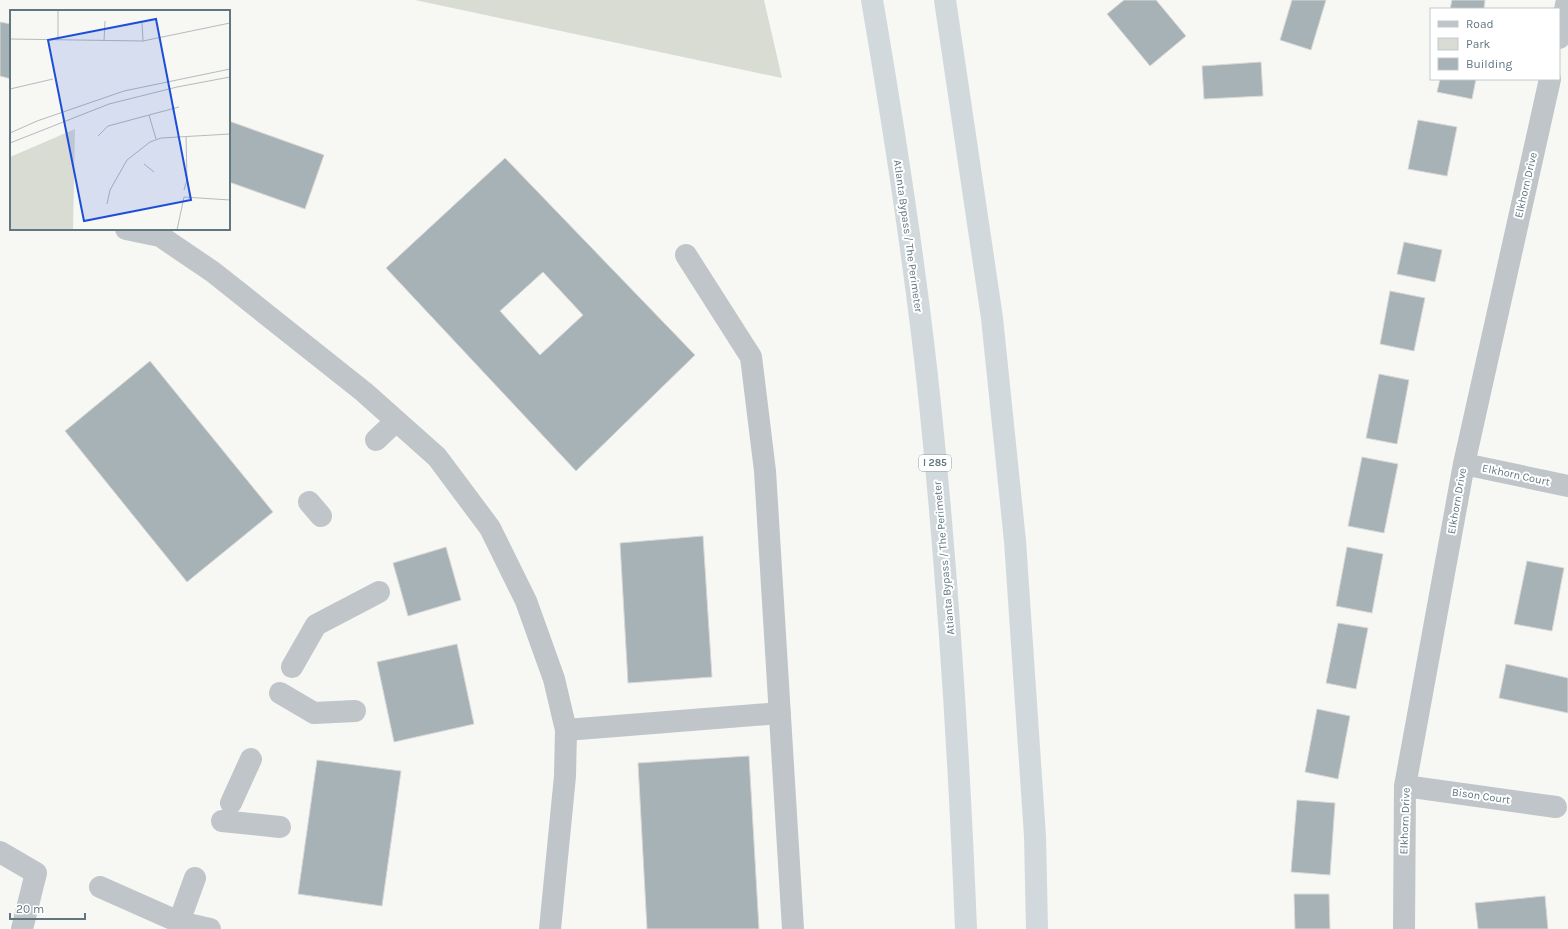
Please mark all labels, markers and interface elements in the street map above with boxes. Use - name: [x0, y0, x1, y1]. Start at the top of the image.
- legend: [1430, 8, 1560, 80]
- inset map: [10, 10, 230, 230]
- text: Road: [1466, 17, 1494, 31]
- text: Park: [1466, 37, 1491, 51]
- text: Building: [1466, 57, 1513, 71]
- street label: Elkhorn Drive: [1512, 151, 1540, 219]
- street label: Atlanta Bypass / The Perimeter: [891, 159, 925, 313]
- road number: I 285: [919, 455, 951, 471]
- street label: Elkhorn Court: [1481, 461, 1551, 489]
- street label: Elkhorn Drive: [1445, 467, 1469, 535]
- street label: Atlanta Bypass / The Perimeter: [931, 481, 957, 635]
- street label: Bison Court: [1451, 785, 1511, 807]
- street label: Elkhorn Drive: [1397, 787, 1413, 855]
- scale bar: [10, 895, 85, 921]
- text: 20 m: [16, 902, 44, 916]

